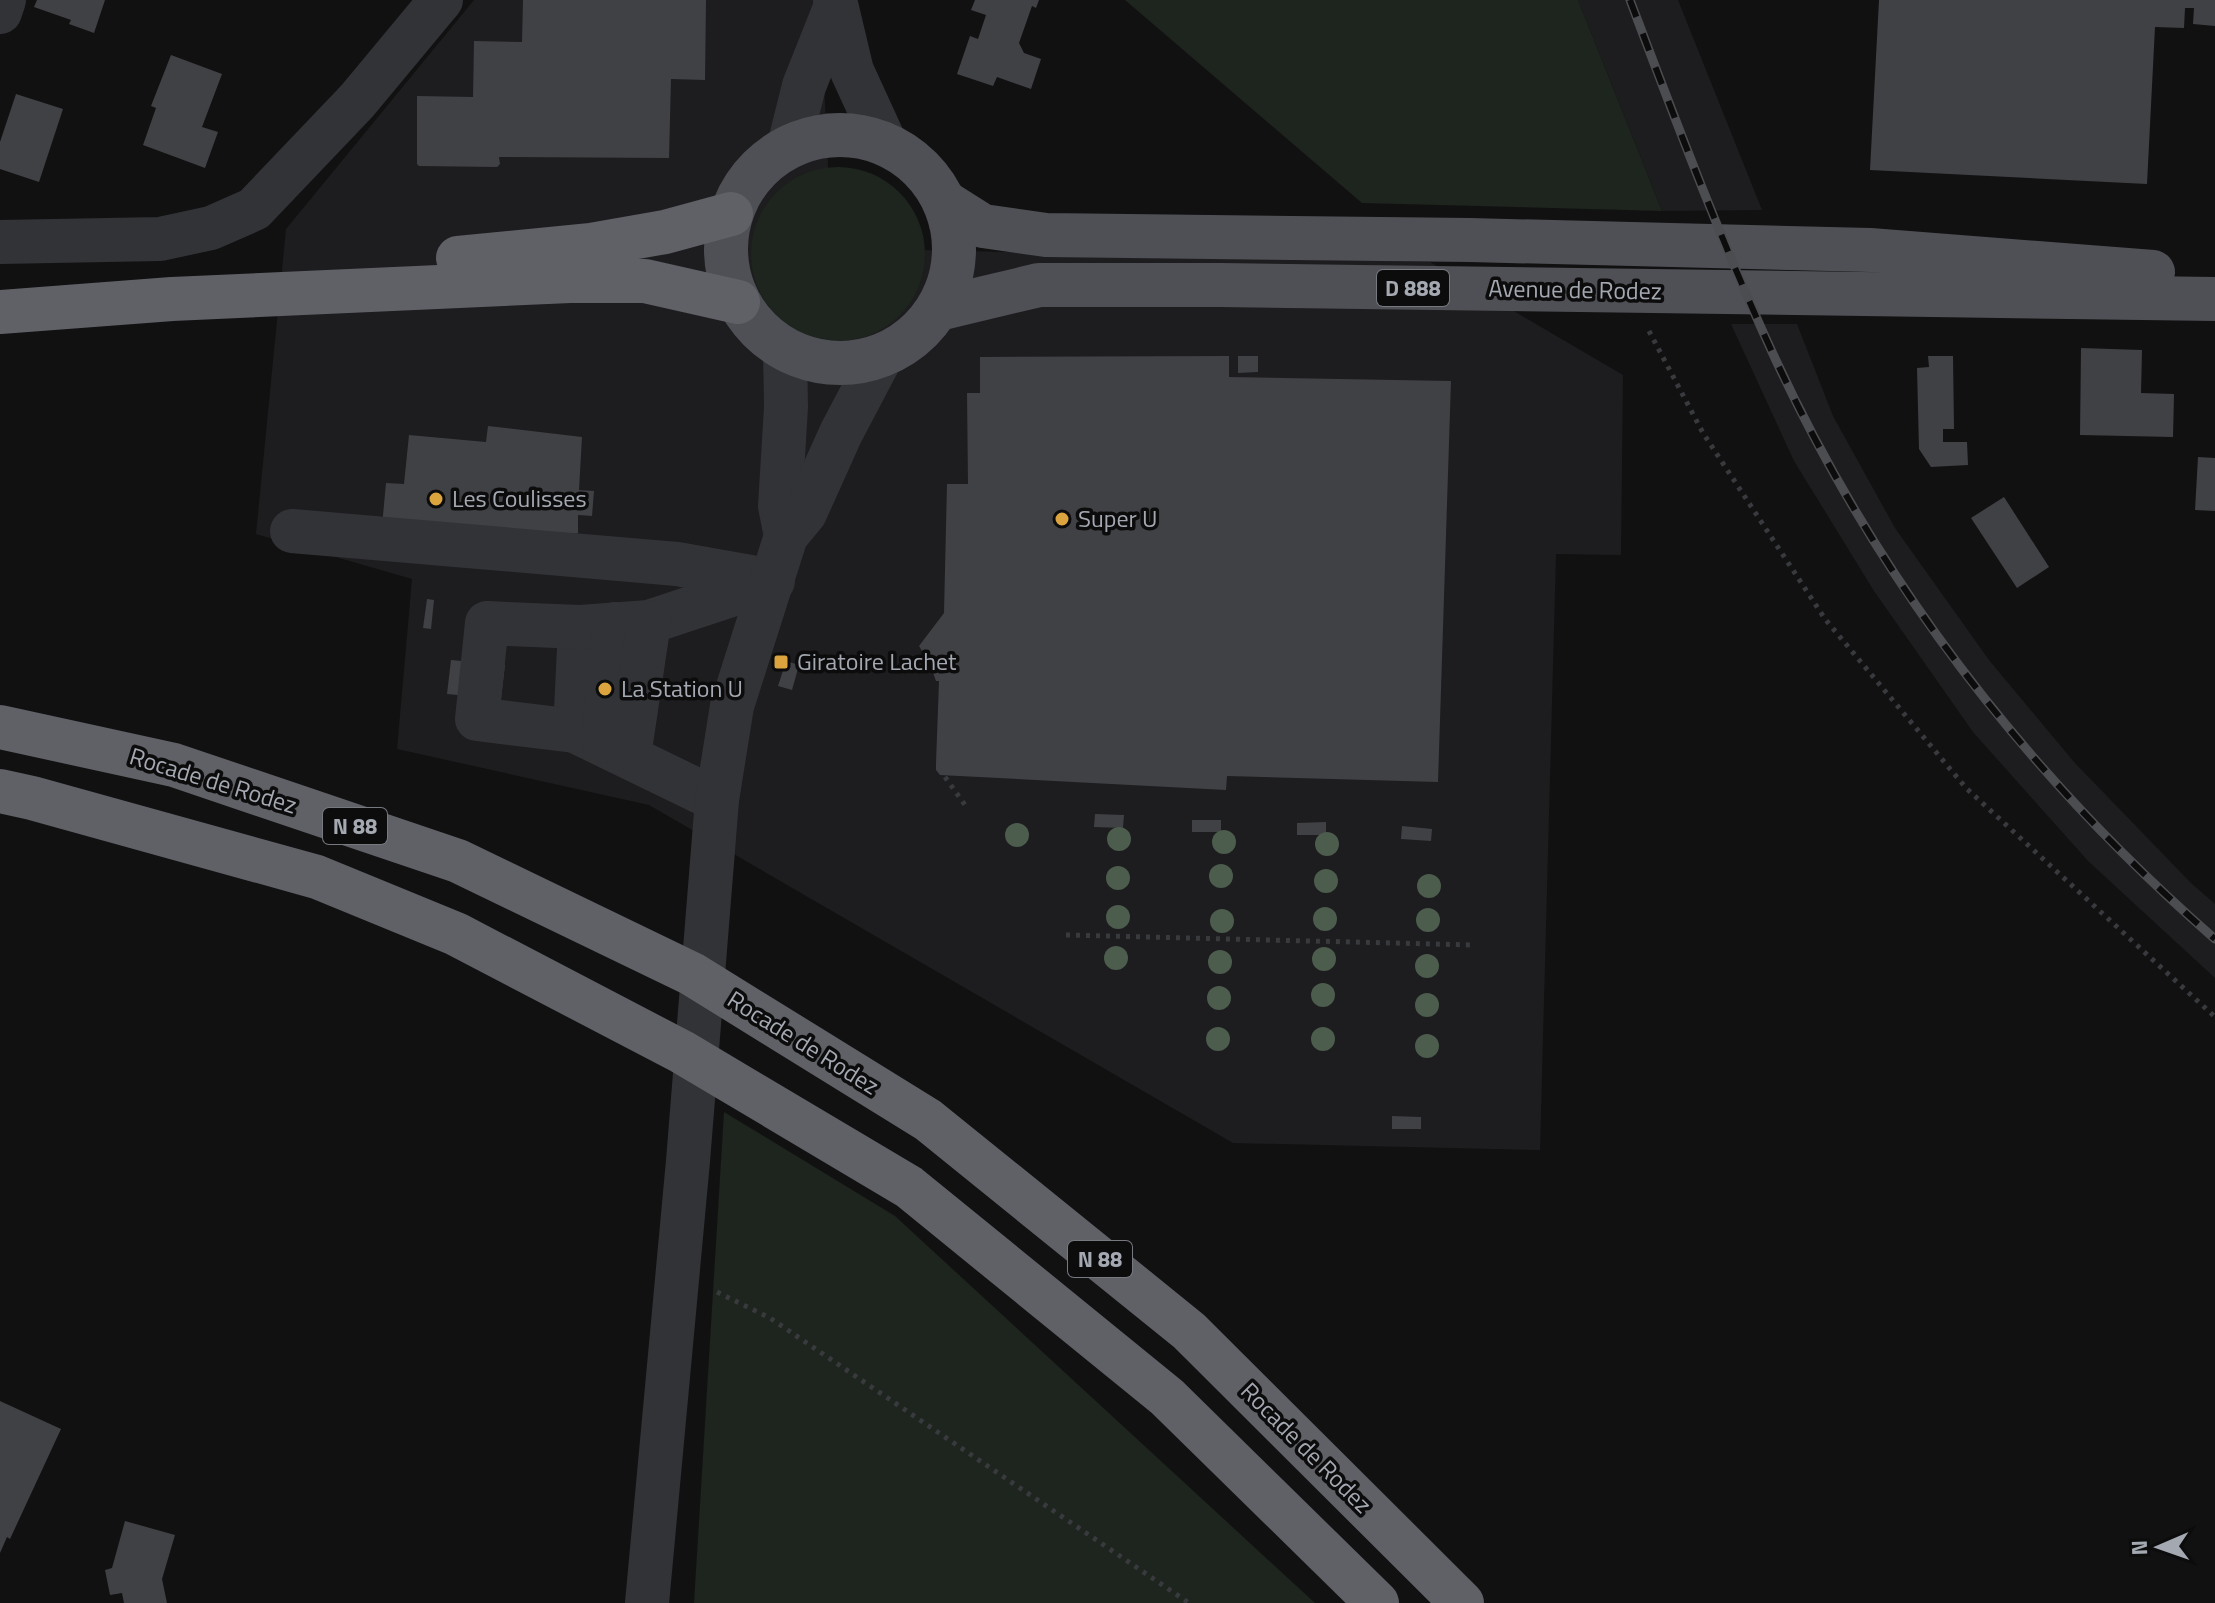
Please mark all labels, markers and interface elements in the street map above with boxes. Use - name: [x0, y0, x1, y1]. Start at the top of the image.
- street label: Avenue de Rodez: [1488, 269, 1662, 309]
- road number: D 888: [1377, 270, 1449, 306]
- place label: Les Coulisses: [452, 480, 587, 516]
- marker: Les Coulisses: [427, 490, 445, 508]
- place label: Super U: [1078, 500, 1158, 536]
- marker: Super U: [1053, 510, 1071, 528]
- place label: Giratoire Lachet: [797, 643, 957, 679]
- marker: Giratoire Lachet: [772, 653, 790, 671]
- place label: La Station U: [621, 670, 743, 706]
- marker: La Station U: [596, 680, 614, 698]
- street label: Rocade de Rodez: [125, 738, 301, 823]
- road number: N 88: [323, 808, 387, 844]
- street label: Rocade de Rodez: [721, 981, 886, 1103]
- road number: N 88: [1068, 1241, 1132, 1277]
- street label: Rocade de Rodez: [1233, 1373, 1381, 1521]
- north arrow: [2119, 1507, 2199, 1587]
- text: N: [2122, 1539, 2156, 1556]

